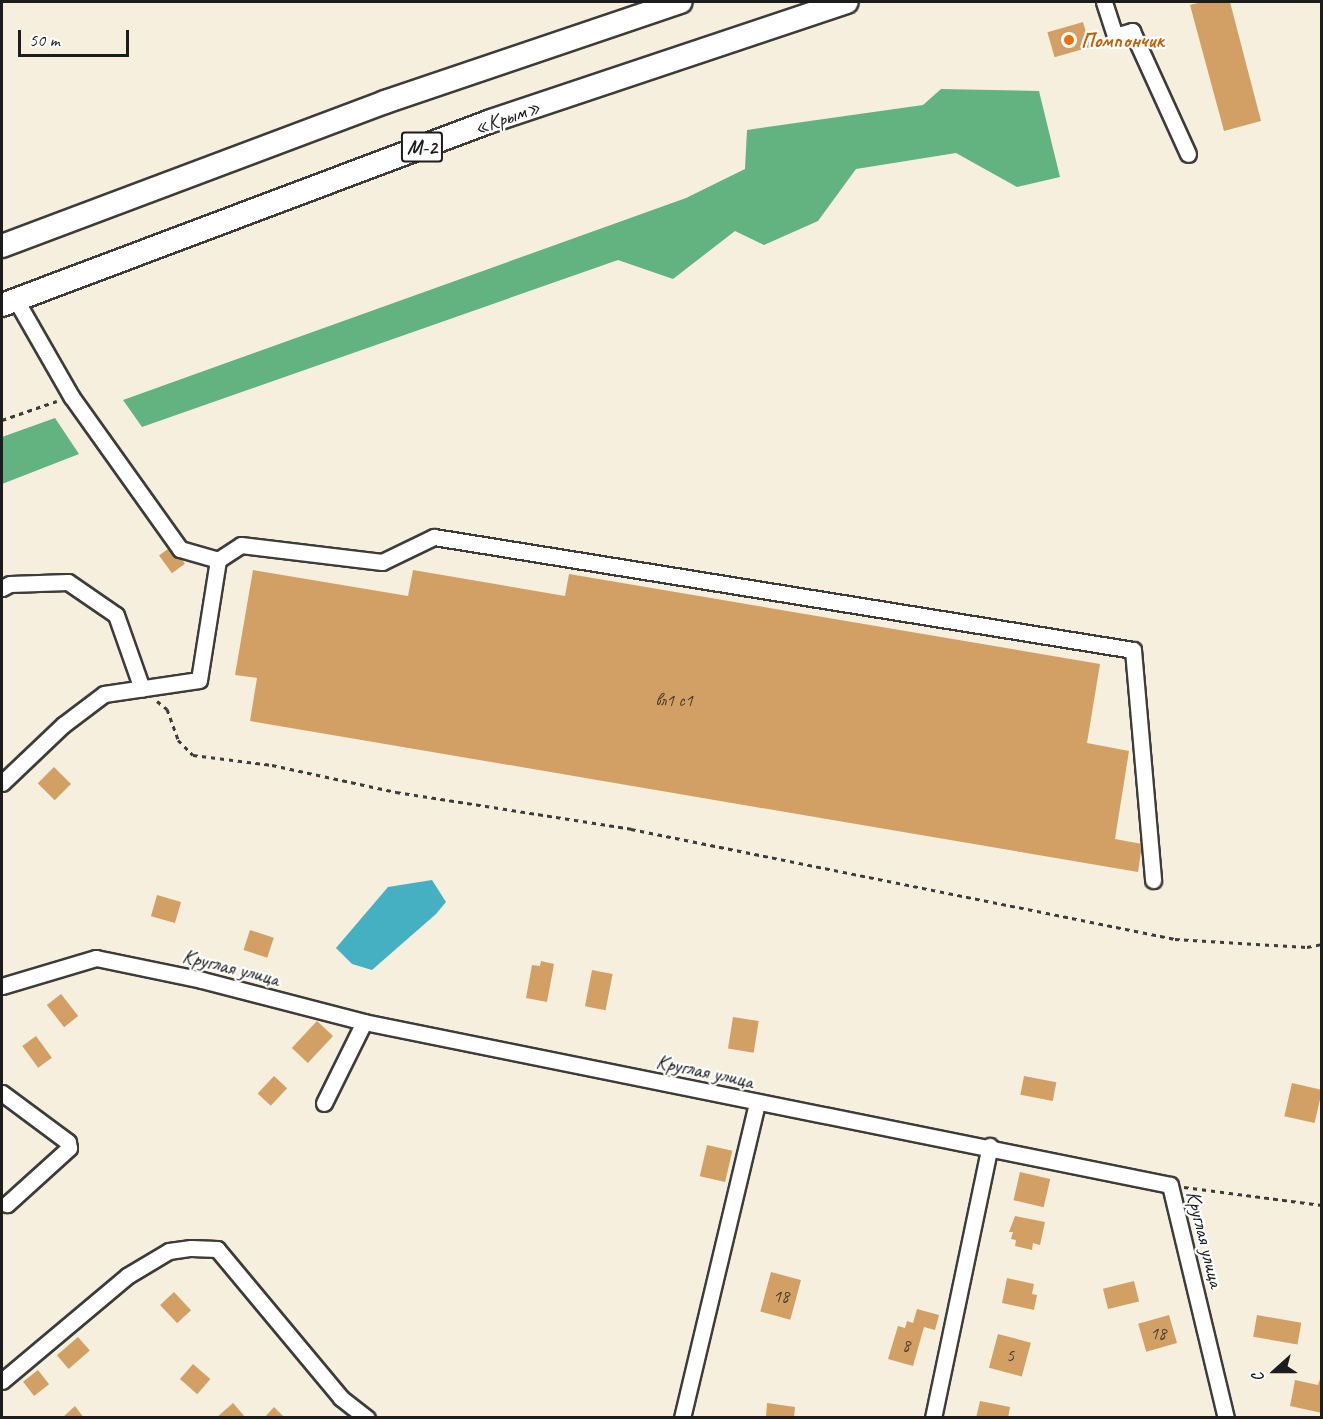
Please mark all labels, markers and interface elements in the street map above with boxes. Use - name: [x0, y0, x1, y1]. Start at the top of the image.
- scale bar: [21, 18, 132, 56]
- place label: Помпончик: [1081, 27, 1164, 53]
- text: 50 m: [29, 29, 60, 51]
- marker: Помпончик: [1062, 33, 1076, 47]
- street label: «Крым»: [471, 94, 543, 140]
- road number: М-2: [400, 130, 444, 164]
- house number: вл1 с1: [655, 689, 693, 711]
- street label: Круглая улица: [180, 943, 282, 991]
- street label: Круглая улица: [654, 1048, 756, 1094]
- street label: Круглая улица: [1181, 1188, 1229, 1290]
- house number: 18: [773, 1285, 789, 1307]
- house number: 18: [1150, 1322, 1166, 1344]
- house number: 8: [902, 1334, 910, 1356]
- north arrow: [1245, 1341, 1305, 1401]
- house number: 5: [1006, 1344, 1014, 1366]
- text: С: [1247, 1370, 1269, 1385]

